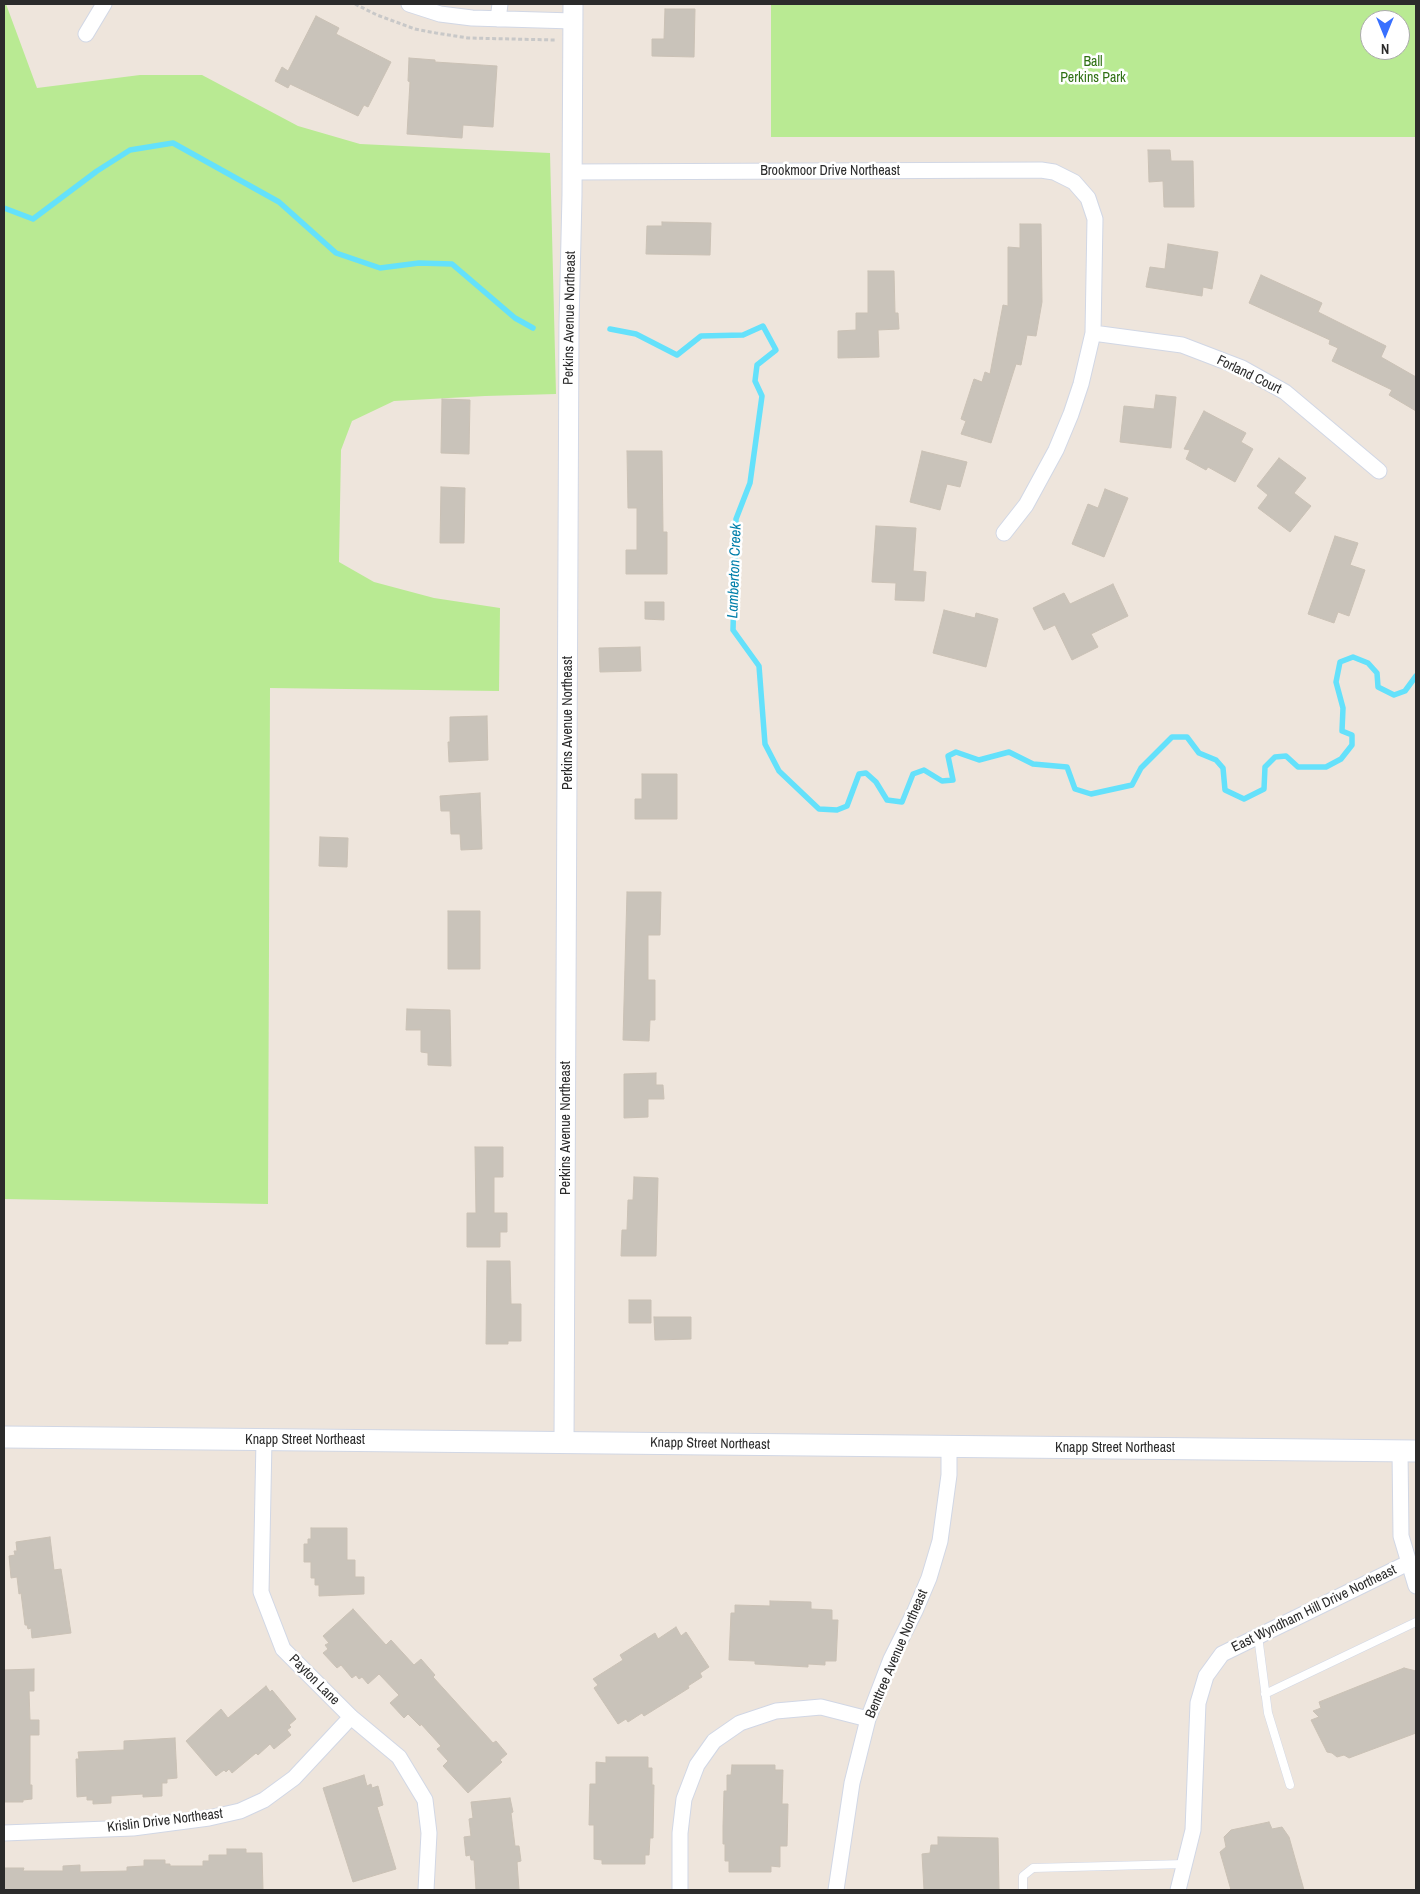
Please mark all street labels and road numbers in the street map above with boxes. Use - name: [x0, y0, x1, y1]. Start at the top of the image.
- street label: Brookmoor Drive Northeast: [760, 163, 900, 179]
- street label: Perkins Avenue Northeast: [560, 251, 580, 385]
- street label: Forland Court: [1214, 352, 1284, 398]
- street label: Perkins Avenue Northeast: [560, 656, 576, 790]
- street label: Perkins Avenue Northeast: [558, 1061, 574, 1195]
- street label: Knapp Street Northeast: [245, 1432, 365, 1448]
- street label: Knapp Street Northeast: [650, 1435, 770, 1453]
- street label: Knapp Street Northeast: [1055, 1440, 1175, 1456]
- street label: East Wyndham Hill Drive Northeast: [1229, 1562, 1399, 1656]
- street label: Benttree Avenue Northeast: [862, 1587, 932, 1721]
- street label: Payton Lane: [285, 1651, 343, 1709]
- street label: Krislin Drive Northeast: [106, 1806, 224, 1836]

